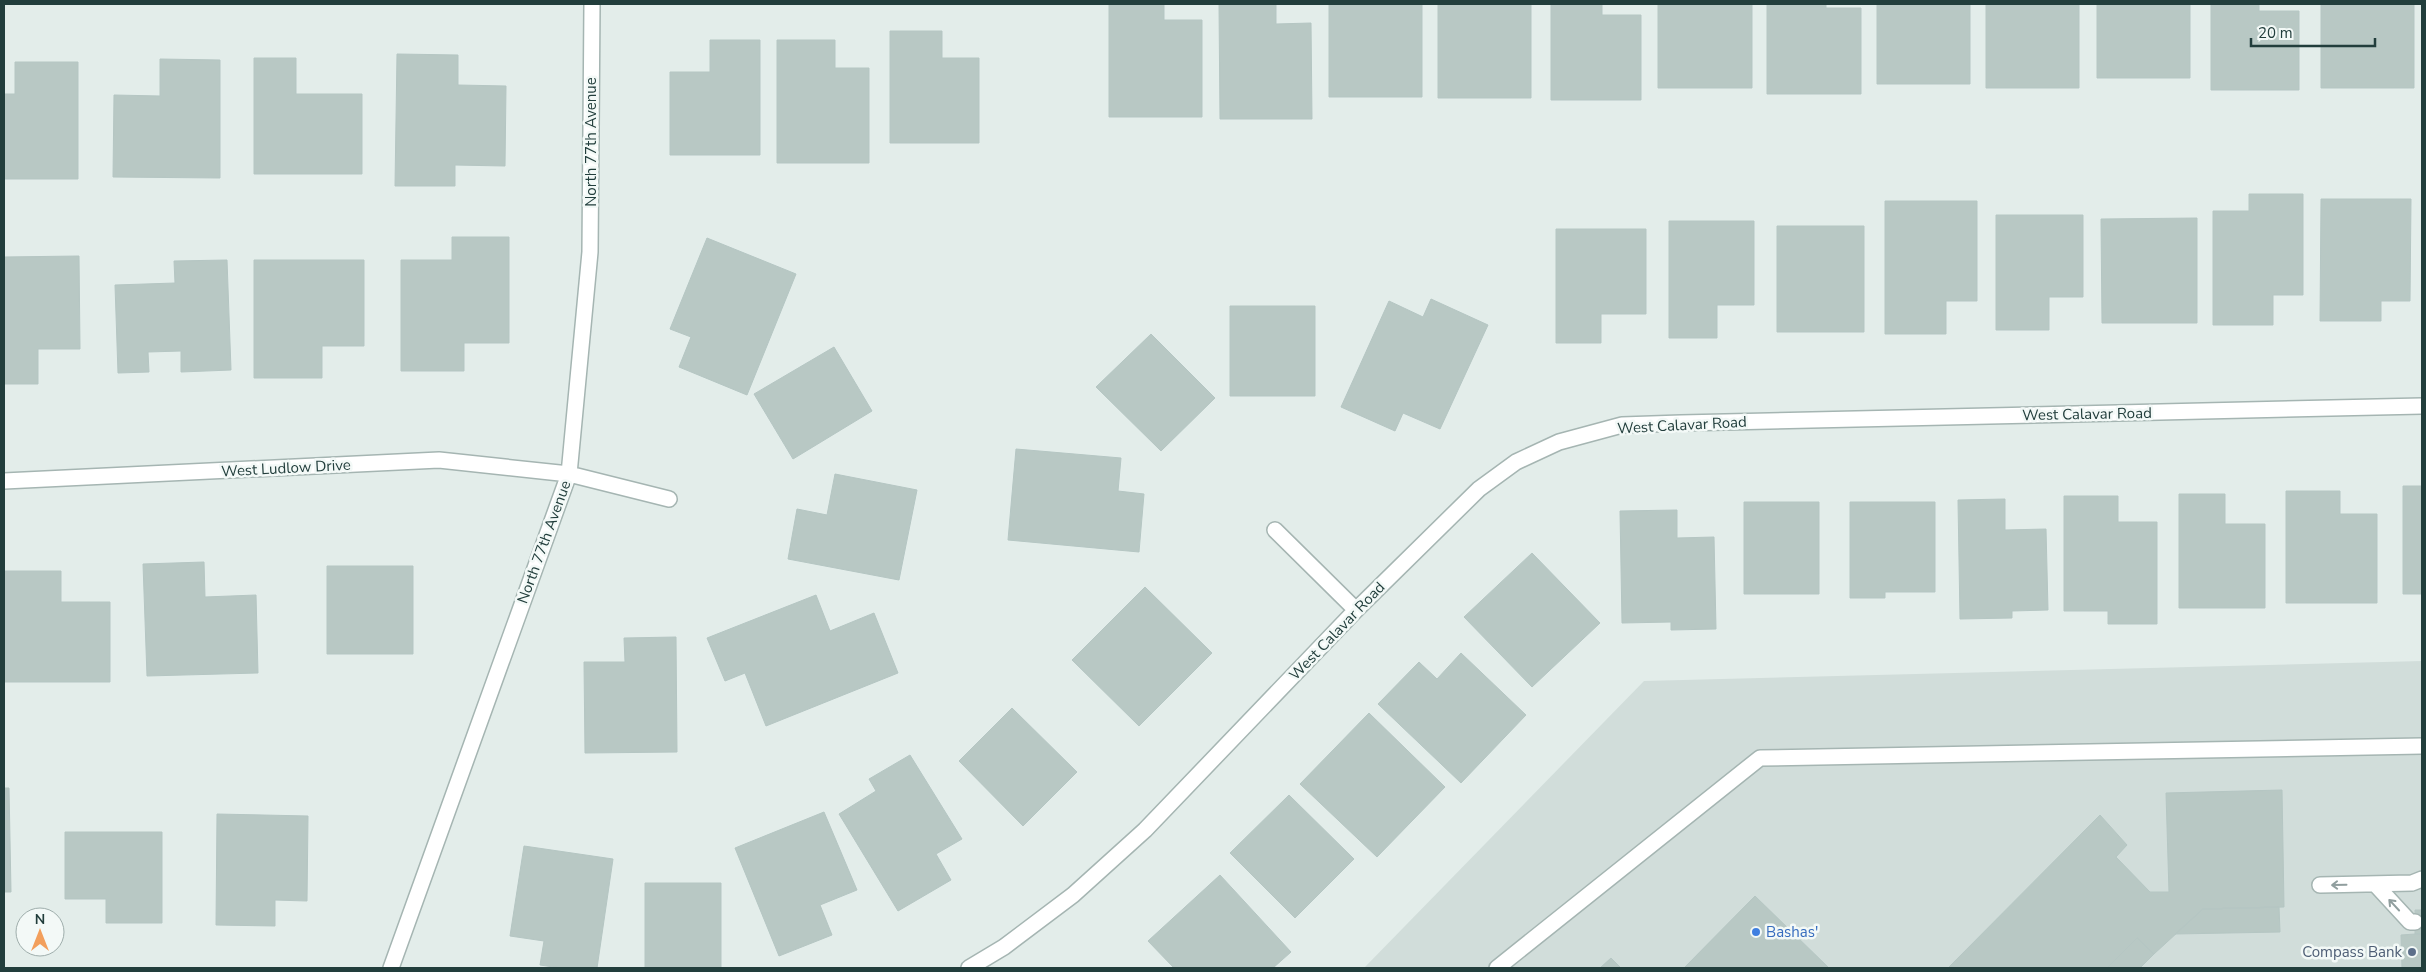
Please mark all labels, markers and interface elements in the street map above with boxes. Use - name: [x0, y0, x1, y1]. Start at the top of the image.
- scale bar: [2251, 15, 2375, 47]
- text: 20 m: [2258, 23, 2293, 43]
- street label: North 77th Avenue: [581, 77, 601, 207]
- street label: West Calavar Road: [2022, 403, 2152, 425]
- street label: West Calavar Road: [1617, 412, 1747, 438]
- street label: West Ludlow Drive: [221, 455, 351, 481]
- street label: North 77th Avenue: [512, 478, 576, 606]
- street label: West Calavar Road: [1285, 577, 1389, 685]
- one-way arrow: [2332, 880, 2348, 889]
- one-way arrow: [2388, 898, 2400, 911]
- north arrow: [15, 907, 65, 957]
- text: N: [35, 910, 45, 929]
- place label: Bashas': [1766, 922, 1818, 942]
- marker: Bashas': [1750, 926, 1762, 938]
- place label: Compass Bank: [2302, 942, 2402, 962]
- marker: Compass Bank: [2406, 946, 2418, 958]

